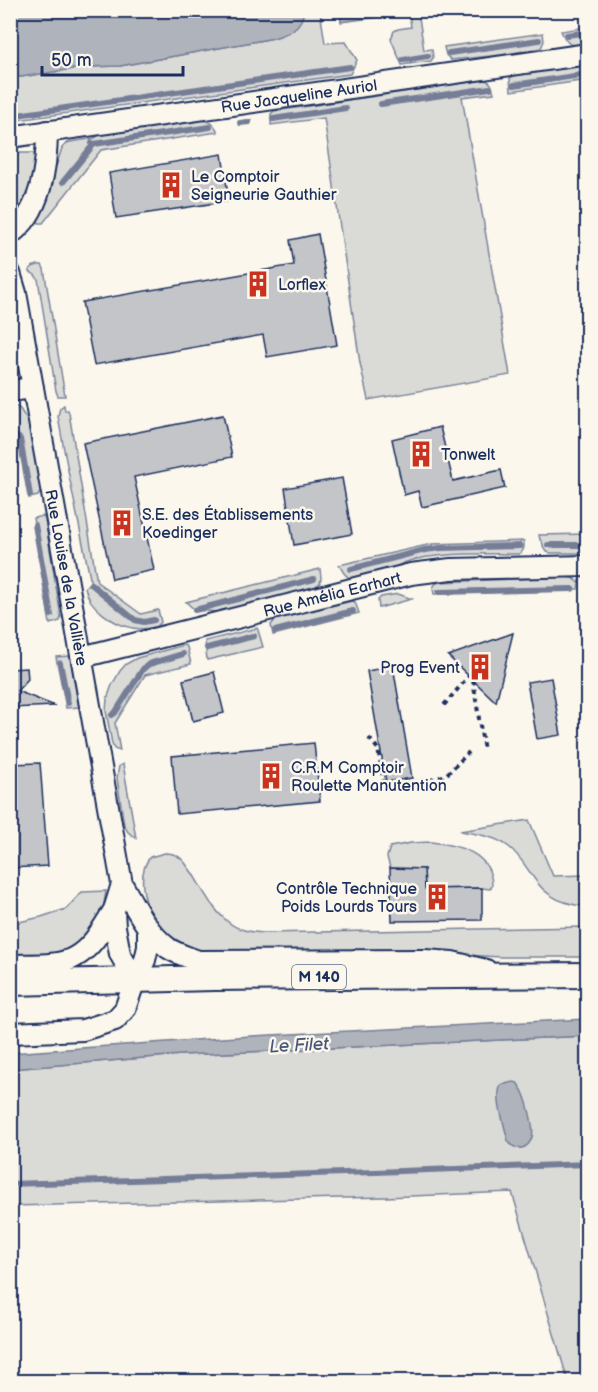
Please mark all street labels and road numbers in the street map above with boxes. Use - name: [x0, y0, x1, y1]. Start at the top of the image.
- street label: Rue Jacqueline Auriol: [220, 76, 379, 118]
- street label: Rue Louise de la Vallière: [40, 488, 91, 668]
- street label: Rue Amélia Earhart: [262, 569, 404, 622]
- road number: M 140: [292, 965, 346, 989]

